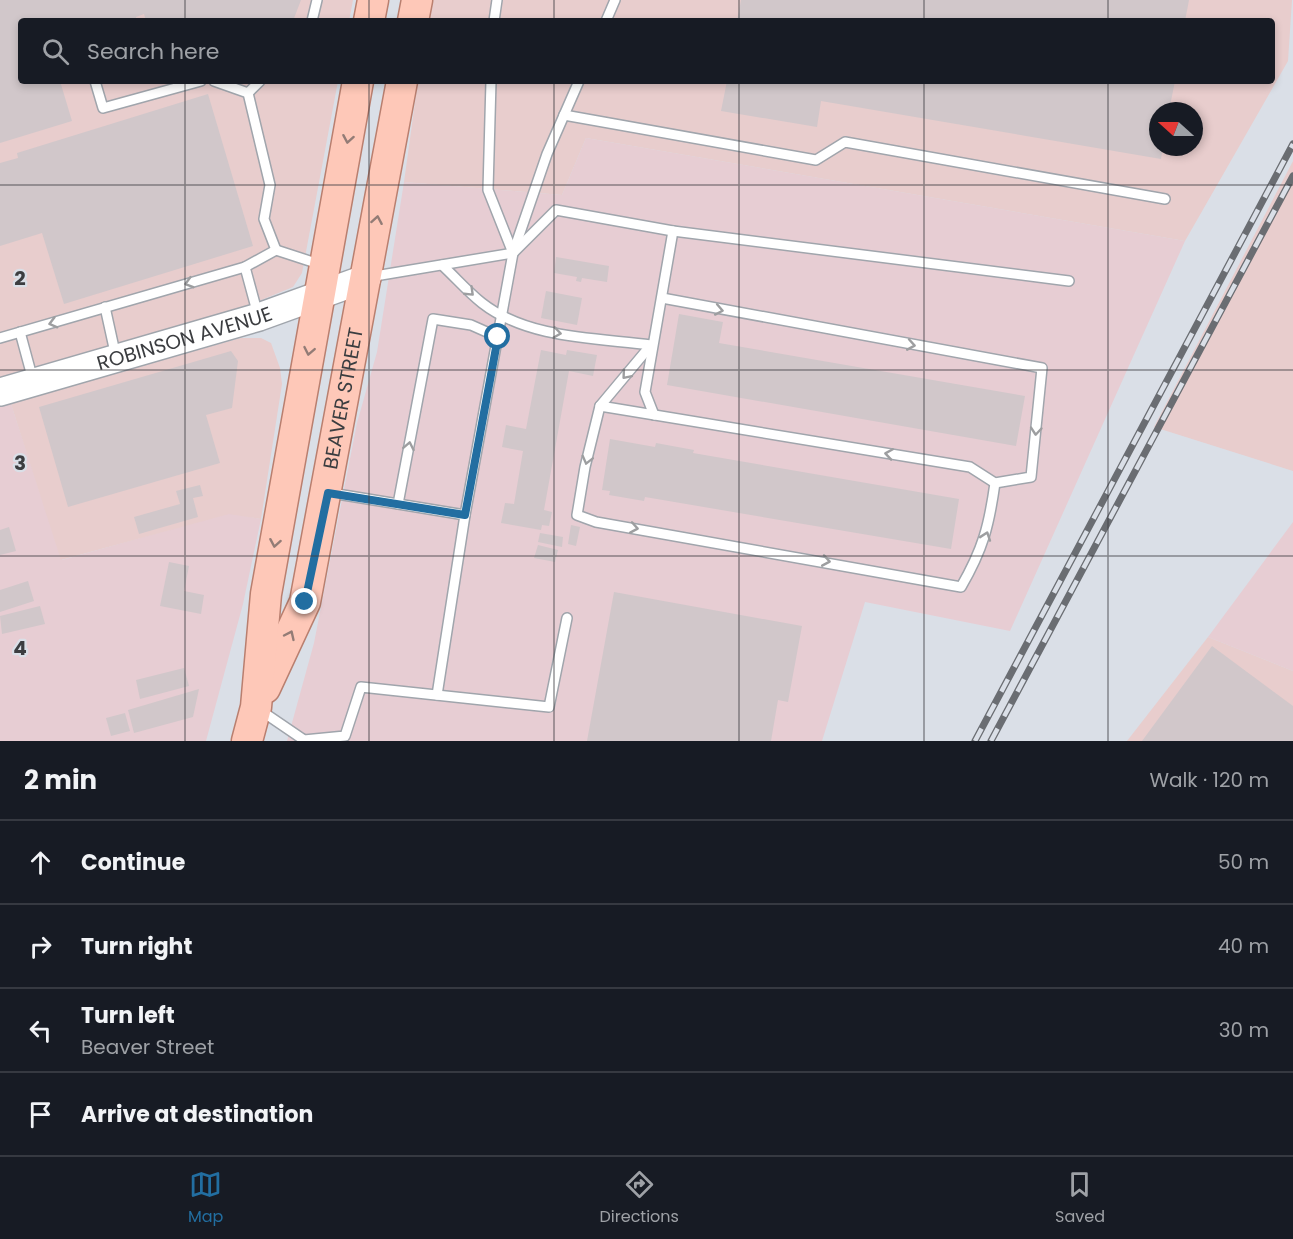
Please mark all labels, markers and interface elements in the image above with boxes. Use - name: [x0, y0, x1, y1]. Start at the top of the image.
- search box: [18, 18, 1275, 84]
- icon: search: [39, 35, 72, 68]
- text: Search here: [87, 36, 220, 67]
- north arrow: [1149, 102, 1203, 156]
- one-way arrow: [342, 133, 355, 143]
- one-way arrow: [370, 216, 383, 226]
- text: 2: [14, 264, 26, 292]
- one-way arrow: [184, 276, 195, 288]
- one-way arrow: [464, 285, 474, 296]
- street label: ROBINSON AVENUE: [94, 299, 276, 377]
- one-way arrow: [714, 303, 724, 316]
- one-way arrow: [48, 316, 59, 328]
- route start: [484, 323, 510, 349]
- street label: BEAVER STREET: [316, 325, 370, 471]
- one-way arrow: [552, 326, 562, 338]
- one-way arrow: [906, 338, 916, 351]
- one-way arrow: [303, 345, 316, 355]
- one-way arrow: [622, 369, 633, 380]
- one-way arrow: [1030, 426, 1043, 435]
- one-way arrow: [402, 442, 415, 452]
- one-way arrow: [884, 448, 894, 461]
- text: 3: [14, 449, 26, 477]
- one-way arrow: [581, 455, 594, 465]
- one-way arrow: [628, 521, 638, 534]
- one-way arrow: [978, 531, 991, 541]
- one-way arrow: [269, 537, 282, 547]
- one-way arrow: [821, 555, 830, 567]
- route end: [291, 588, 317, 614]
- one-way arrow: [282, 630, 294, 641]
- text: 4: [13, 634, 27, 662]
- text: 2 min: [24, 762, 97, 798]
- text: Walk · 120 m: [1149, 766, 1269, 794]
- icon: ahead: [24, 846, 57, 879]
- text: Continue: [81, 847, 185, 878]
- text: 50 m: [1218, 848, 1269, 876]
- icon: right: [24, 930, 57, 963]
- text: Turn right: [81, 931, 192, 962]
- text: 40 m: [1218, 932, 1269, 960]
- text: Turn left: [81, 1000, 175, 1031]
- icon: left: [24, 1014, 57, 1047]
- text: 30 m: [1219, 1016, 1269, 1044]
- text: Beaver Street: [81, 1033, 214, 1061]
- icon: arrive: [24, 1098, 57, 1131]
- text: Arrive at destination: [81, 1099, 313, 1130]
- tab: Map: [188, 1168, 223, 1229]
- tab: Directions: [600, 1168, 679, 1229]
- tab: Saved: [1055, 1168, 1105, 1229]

